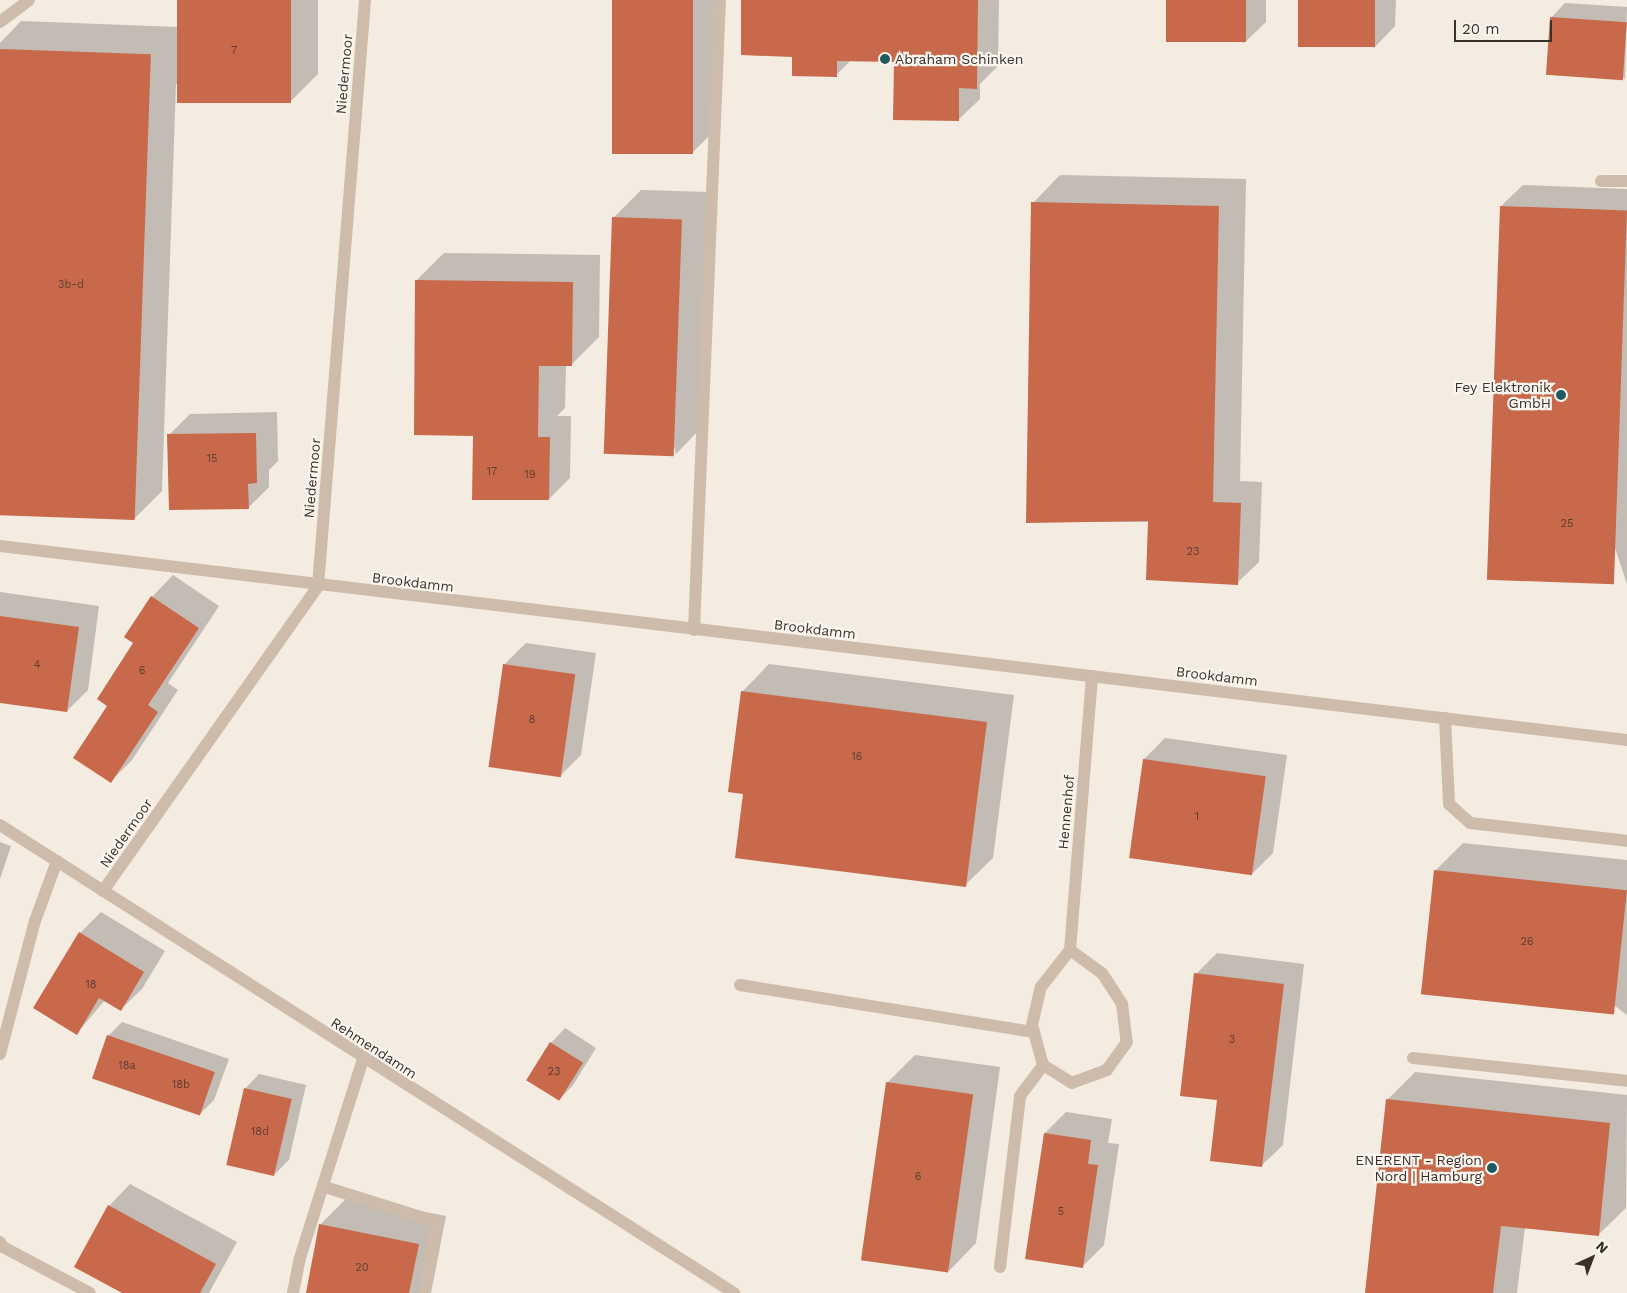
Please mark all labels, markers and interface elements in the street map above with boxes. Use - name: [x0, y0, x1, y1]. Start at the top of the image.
- scale bar: [1457, 10, 1554, 42]
- text: 20 m: [1462, 20, 1500, 38]
- street label: Niedermoor: [332, 33, 356, 115]
- house number: 7: [231, 44, 237, 58]
- place label: Abraham Schinken: [895, 51, 1023, 67]
- marker: Abraham Schinken: [879, 53, 891, 65]
- house number: 3b-d: [58, 278, 84, 292]
- place label: Fey Elektronik GmbH: [1454, 379, 1551, 412]
- marker: Fey Elektronik GmbH: [1555, 389, 1567, 401]
- street label: Niedermoor: [300, 437, 324, 519]
- house number: 15: [207, 452, 217, 466]
- house number: 17: [487, 465, 497, 479]
- house number: 19: [524, 468, 536, 482]
- house number: 25: [1561, 517, 1573, 531]
- house number: 23: [1187, 545, 1199, 559]
- street label: Brookdamm: [371, 569, 455, 595]
- street label: Brookdamm: [773, 616, 857, 642]
- house number: 4: [34, 658, 40, 672]
- street label: Brookdamm: [1175, 663, 1259, 689]
- house number: 6: [139, 664, 145, 678]
- house number: 8: [529, 713, 535, 727]
- house number: 16: [852, 750, 862, 764]
- street label: Hennenhof: [1054, 774, 1078, 850]
- street label: Niedermoor: [96, 795, 156, 871]
- house number: 1: [1195, 810, 1199, 824]
- house number: 26: [1520, 935, 1534, 949]
- house number: 18: [85, 978, 97, 992]
- street label: Rehmendamm: [328, 1014, 420, 1082]
- house number: 3: [1229, 1033, 1235, 1047]
- house number: 18a: [118, 1059, 136, 1073]
- house number: 23: [548, 1065, 560, 1079]
- house number: 18b: [172, 1078, 190, 1092]
- house number: 18d: [251, 1125, 269, 1139]
- place label: ENERENT - Region Nord | Hamburg: [1355, 1152, 1482, 1184]
- marker: ENERENT - Region Nord | Hamburg: [1486, 1162, 1498, 1174]
- house number: 6: [915, 1170, 921, 1184]
- house number: 5: [1058, 1205, 1064, 1219]
- north arrow: [1567, 1233, 1617, 1283]
- text: N: [1593, 1238, 1611, 1256]
- house number: 20: [355, 1261, 369, 1275]

